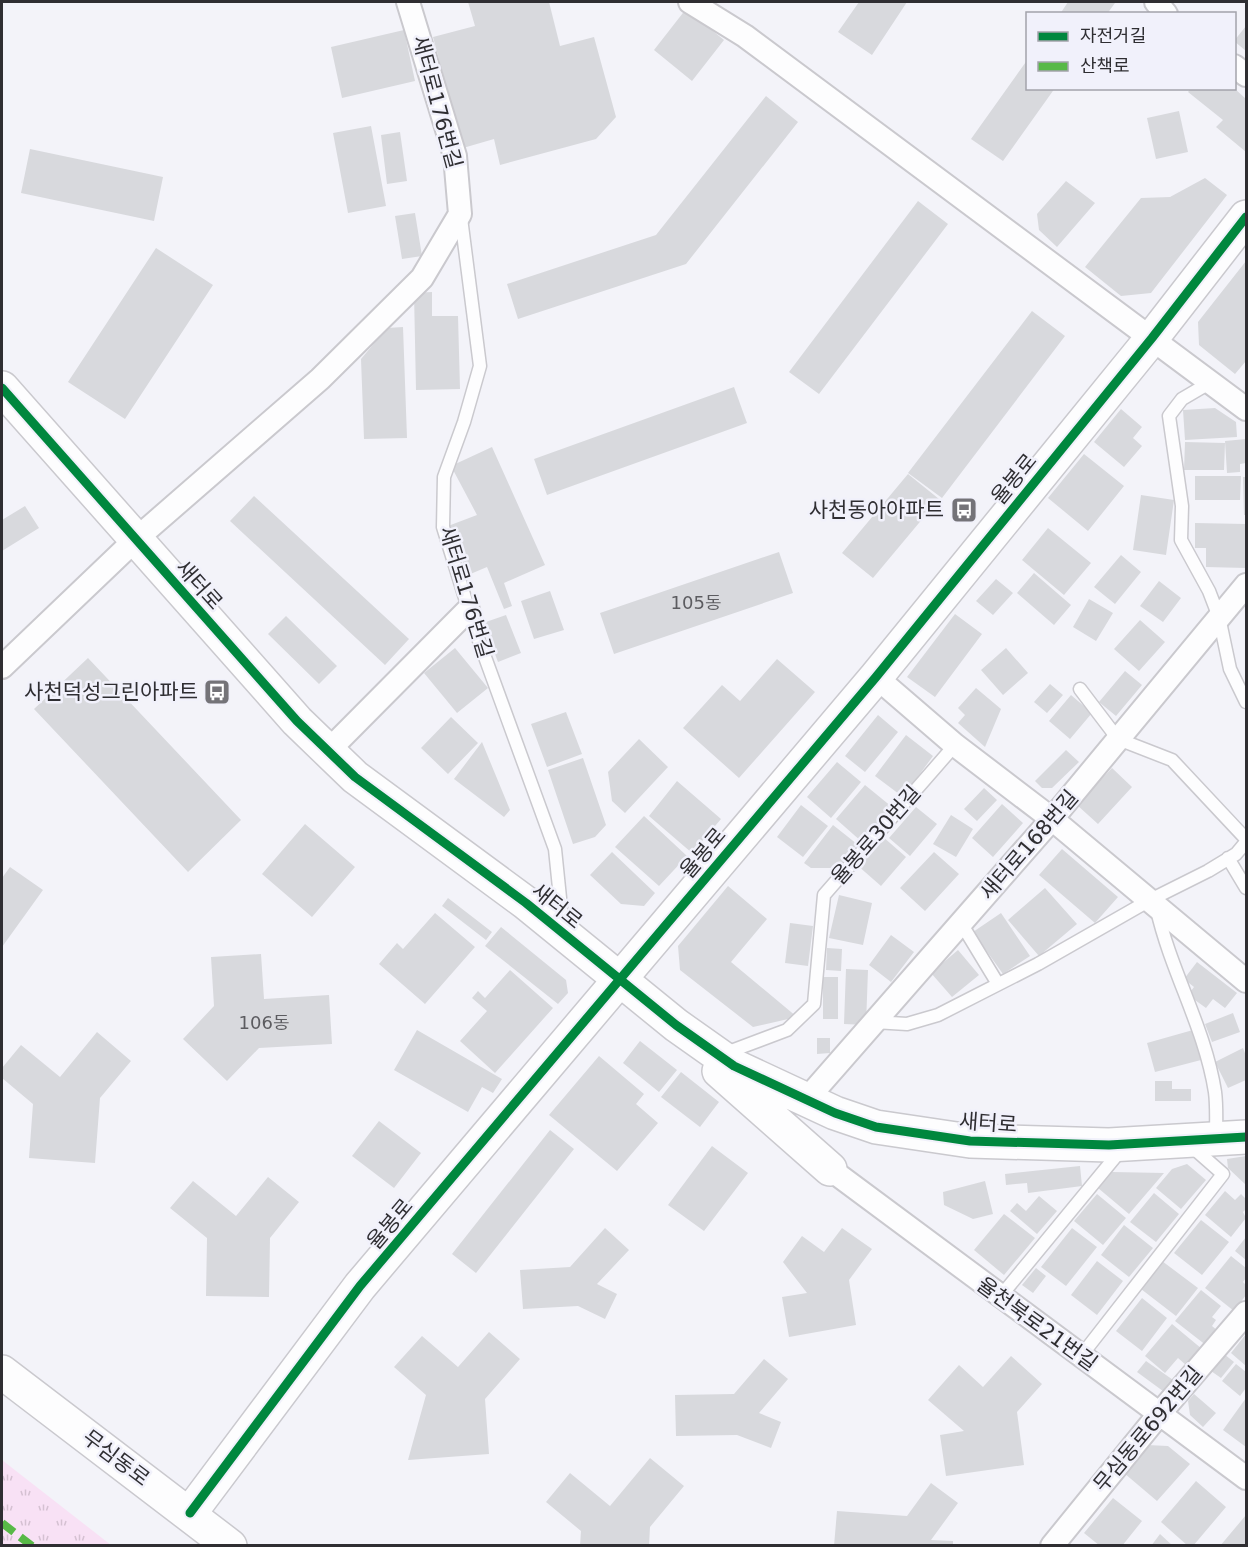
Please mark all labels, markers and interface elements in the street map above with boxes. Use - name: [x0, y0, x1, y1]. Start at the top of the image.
- legend: [1026, 12, 1236, 90]
- text: 자전거길: [1080, 25, 1146, 46]
- street label: 새터로176번길: [408, 33, 466, 171]
- text: 산책로: [1080, 55, 1130, 76]
- street label: 율봉로: [986, 449, 1042, 509]
- bus stop icon: 사천동아아파트: [949, 495, 979, 525]
- place label: 사천동아아파트: [809, 498, 944, 522]
- street label: 새터로176번길: [435, 523, 497, 661]
- street label: 새터로: [171, 555, 227, 615]
- house number: 105동: [671, 592, 721, 613]
- bus stop icon: 사천덕성그린아파트: [202, 677, 232, 707]
- place label: 사천덕성그린아파트: [24, 680, 198, 704]
- street label: 율봉로30번길: [826, 781, 926, 889]
- street label: 새터로168번길: [975, 786, 1083, 904]
- street label: 율봉로: [675, 823, 731, 883]
- street label: 새터로: [527, 878, 587, 934]
- house number: 106동: [239, 1012, 289, 1033]
- street label: 새터로: [958, 1109, 1018, 1137]
- street label: 율봉로: [362, 1194, 418, 1254]
- street label: 율천북로21번길: [972, 1272, 1102, 1376]
- street label: 무심동로692번길: [1089, 1362, 1207, 1496]
- street label: 무심동로: [78, 1425, 154, 1491]

